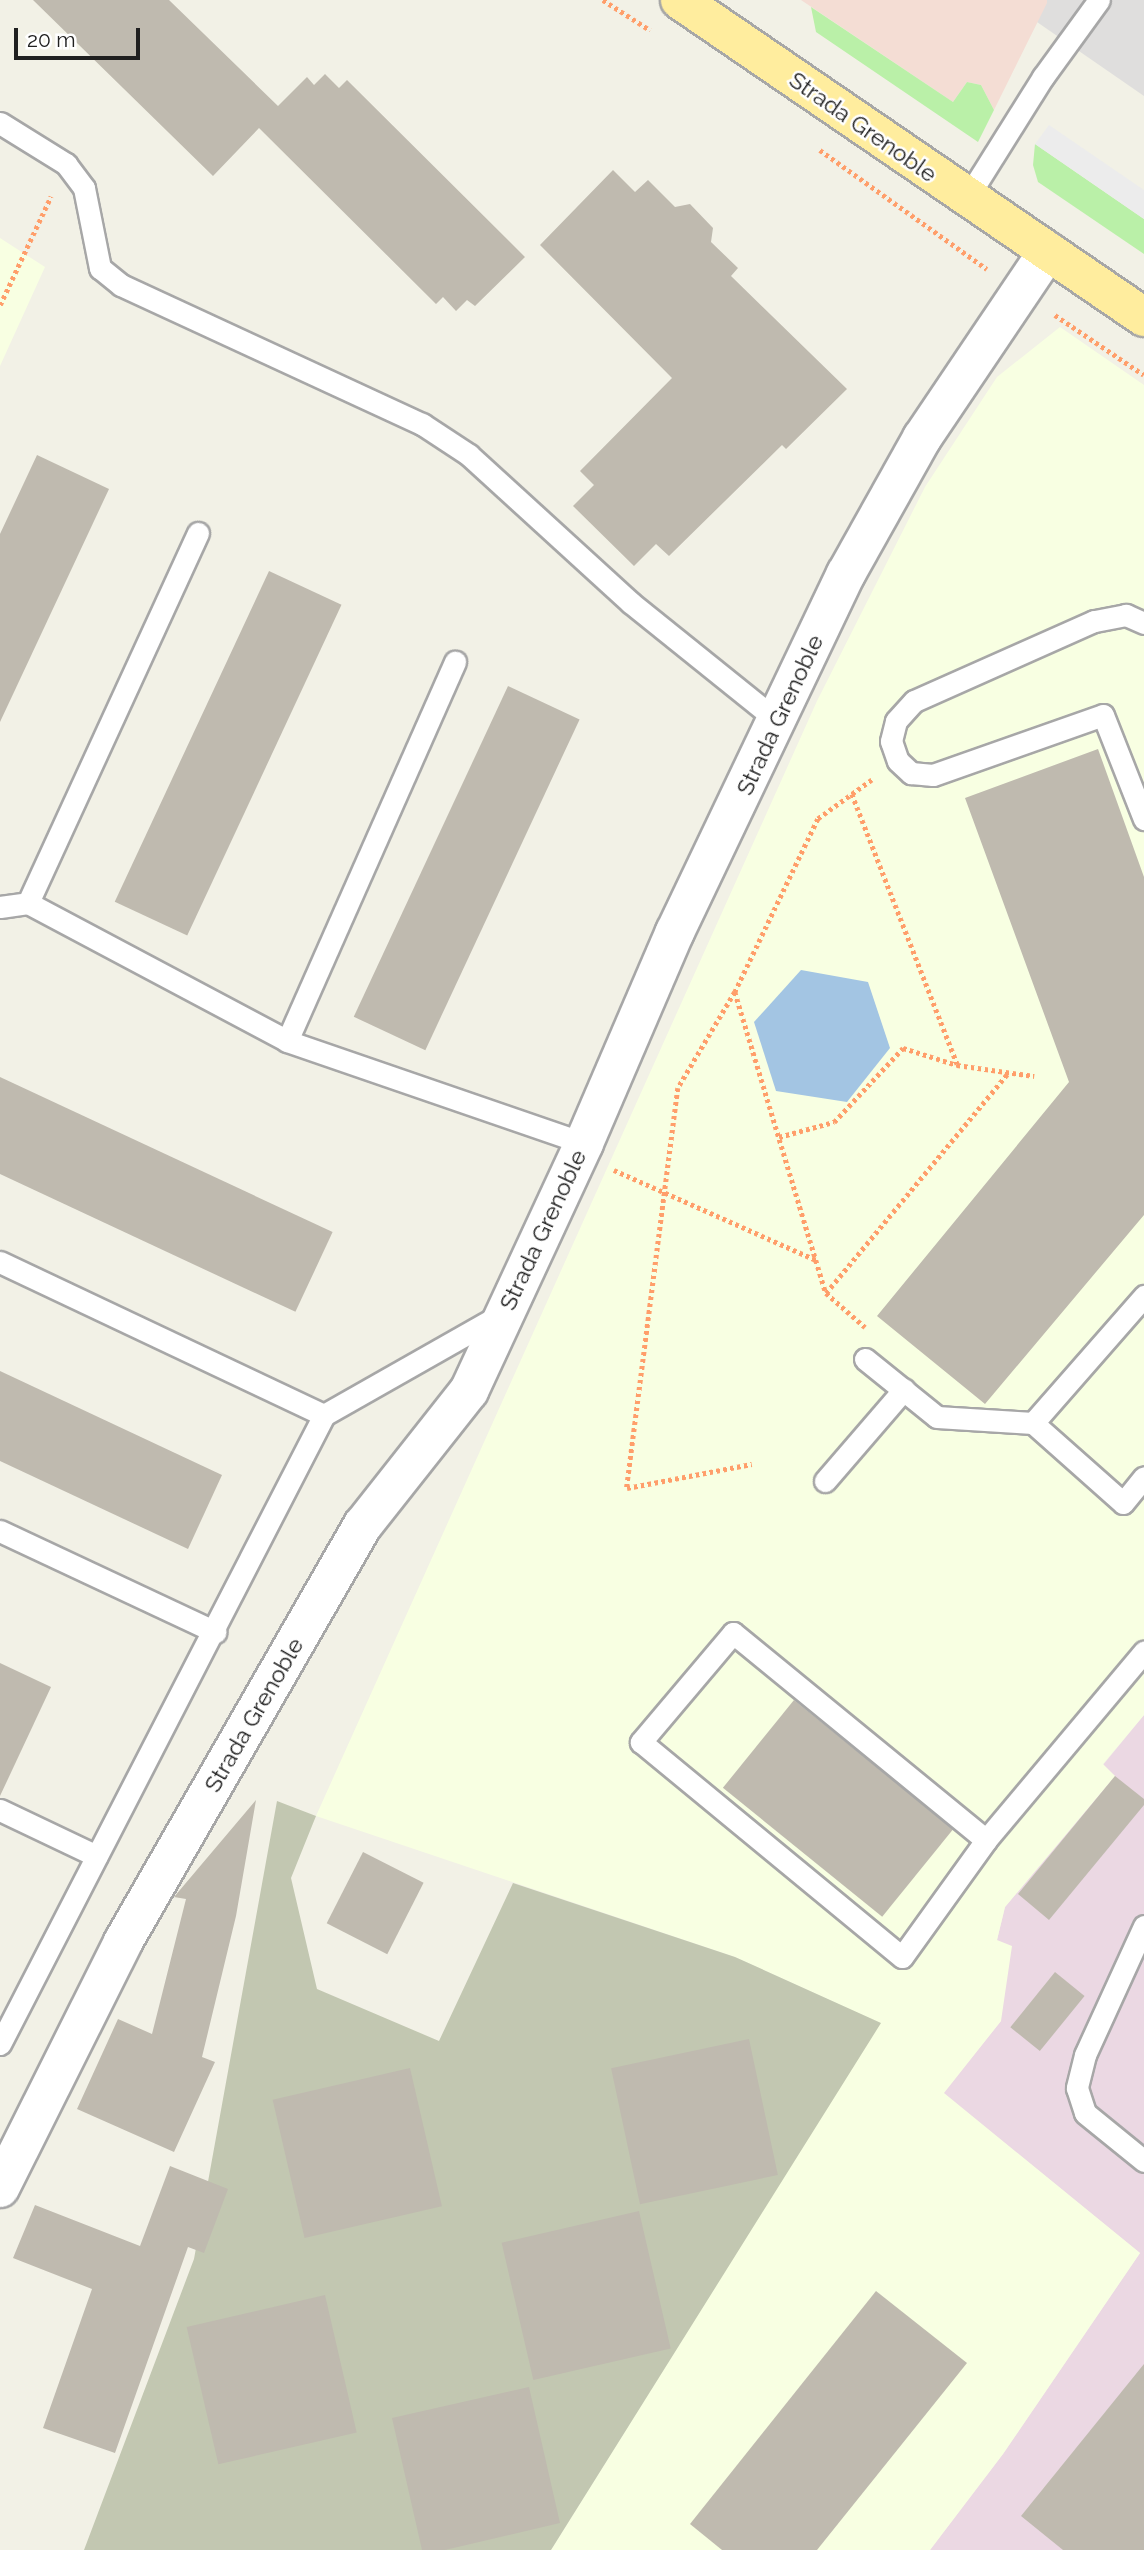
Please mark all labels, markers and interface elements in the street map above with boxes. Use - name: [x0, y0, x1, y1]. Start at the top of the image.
- scale bar: [18, 14, 144, 58]
- text: 20 m: [27, 27, 75, 52]
- street label: Strada Grenoble: [784, 66, 942, 188]
- street label: Strada Grenoble: [731, 631, 829, 799]
- street label: Strada Grenoble: [494, 1146, 592, 1314]
- street label: Strada Grenoble: [199, 1633, 309, 1797]

